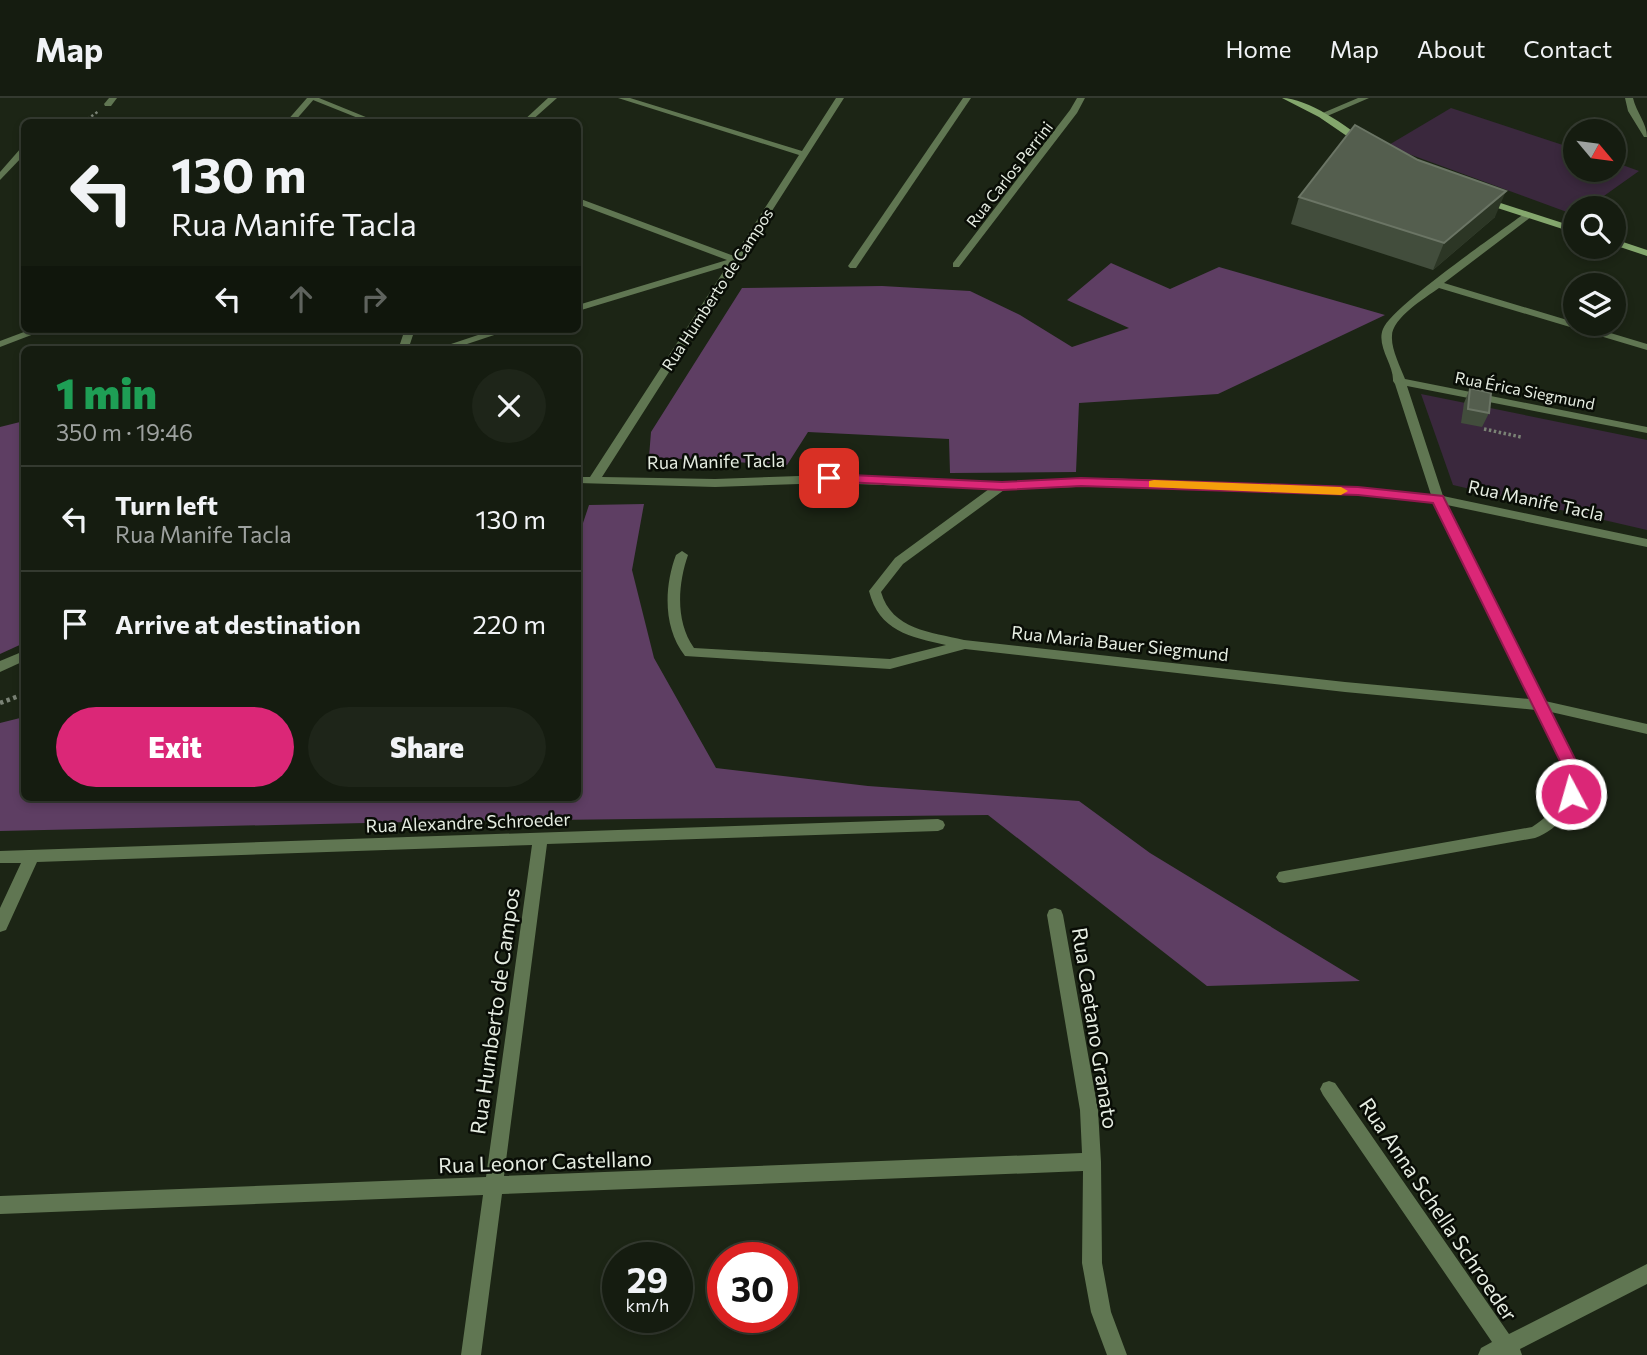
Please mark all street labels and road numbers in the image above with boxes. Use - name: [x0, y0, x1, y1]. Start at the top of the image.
- street label: Rua Carlos Perrini: [962, 117, 1056, 231]
- street label: Rua Humberto de Campos: [657, 204, 777, 374]
- street label: Rua Érica Siegmund: [1453, 367, 1597, 413]
- street label: Rua Manife Tacla: [647, 449, 785, 473]
- street label: Rua Manife Tacla: [1466, 475, 1606, 525]
- street label: Rua Maria Bauer Siegmund: [1010, 621, 1230, 665]
- street label: Rua Alexandre Schroeder: [365, 807, 571, 837]
- street label: Rua Humberto de Campos: [464, 886, 524, 1136]
- street label: Rua Caetano Granato: [1068, 925, 1124, 1131]
- street label: Rua Anna Schella Schroeder: [1355, 1093, 1523, 1325]
- street label: Rua Leonor Castellano: [438, 1145, 652, 1177]

